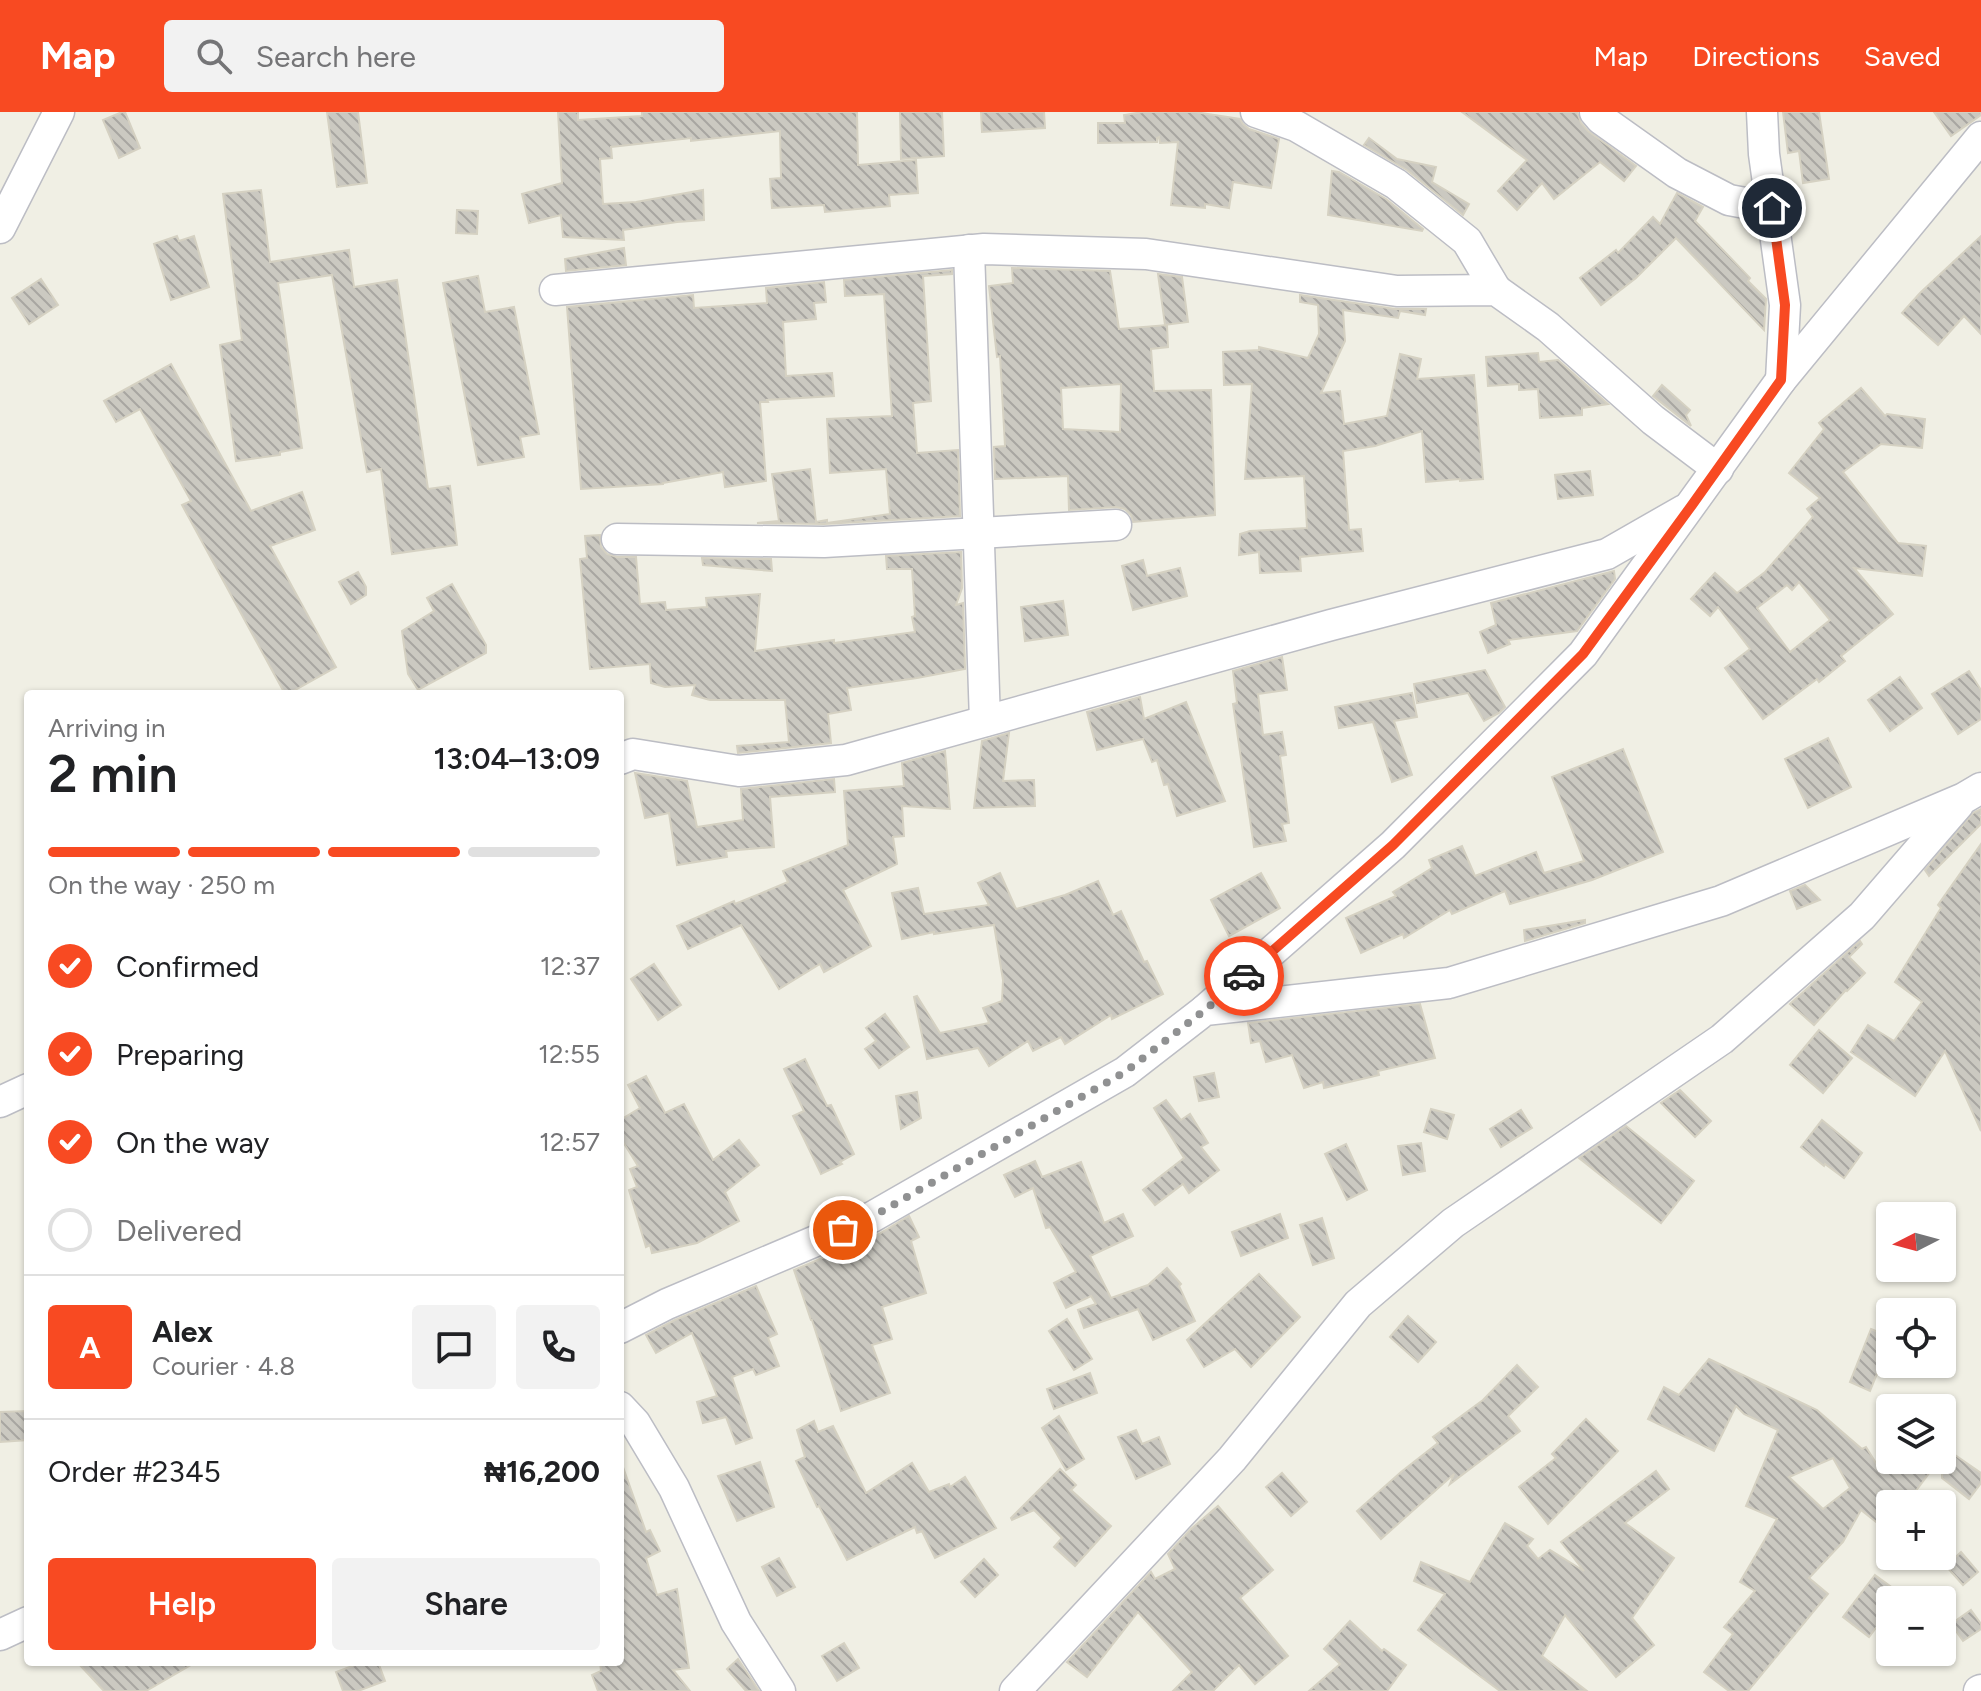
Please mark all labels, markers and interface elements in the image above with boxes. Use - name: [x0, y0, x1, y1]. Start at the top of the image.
- search box: [164, 20, 724, 92]
- text: Map: [40, 33, 116, 79]
- icon: search: [192, 34, 236, 78]
- text: Search here: [256, 38, 416, 75]
- text: Map: [1594, 39, 1648, 73]
- text: Directions: [1692, 39, 1820, 73]
- text: Saved: [1864, 39, 1941, 73]
- pin: [1738, 174, 1806, 242]
- icon: home: [1750, 186, 1794, 230]
- text: Arriving in: [48, 712, 166, 744]
- text: 13:04–13:09: [434, 740, 600, 777]
- text: 2 min: [48, 743, 177, 805]
- text: On the way · 250 m: [48, 869, 275, 901]
- courier: [1204, 936, 1284, 1016]
- icon: check: [48, 944, 92, 988]
- text: Confirmed: [116, 948, 259, 985]
- text: 12:37: [540, 950, 600, 982]
- icon: car: [1222, 954, 1266, 998]
- icon: check: [48, 1032, 92, 1076]
- text: Preparing: [116, 1036, 244, 1073]
- text: 12:55: [538, 1038, 600, 1070]
- icon: check: [48, 1120, 92, 1164]
- text: On the way: [116, 1124, 269, 1161]
- text: 12:57: [539, 1126, 600, 1158]
- pin: [809, 1196, 877, 1264]
- north arrow: [1876, 1202, 1956, 1282]
- map controls: [1876, 1202, 1956, 1666]
- icon: bag: [821, 1208, 865, 1252]
- text: Delivered: [116, 1212, 242, 1249]
- button: locate: [1876, 1298, 1956, 1378]
- button: chat: [412, 1305, 496, 1389]
- button: phone: [516, 1305, 600, 1389]
- text: Alex: [152, 1313, 213, 1350]
- text: A: [79, 1329, 101, 1366]
- text: Courier · 4.8: [152, 1350, 295, 1382]
- button: layers: [1876, 1394, 1956, 1474]
- text: Order #2345: [48, 1453, 221, 1490]
- text: ₦16,200: [484, 1453, 600, 1490]
- button: +: [1876, 1490, 1956, 1570]
- button: Help: [48, 1558, 316, 1650]
- button: Share: [332, 1558, 600, 1650]
- button: −: [1876, 1586, 1956, 1666]

